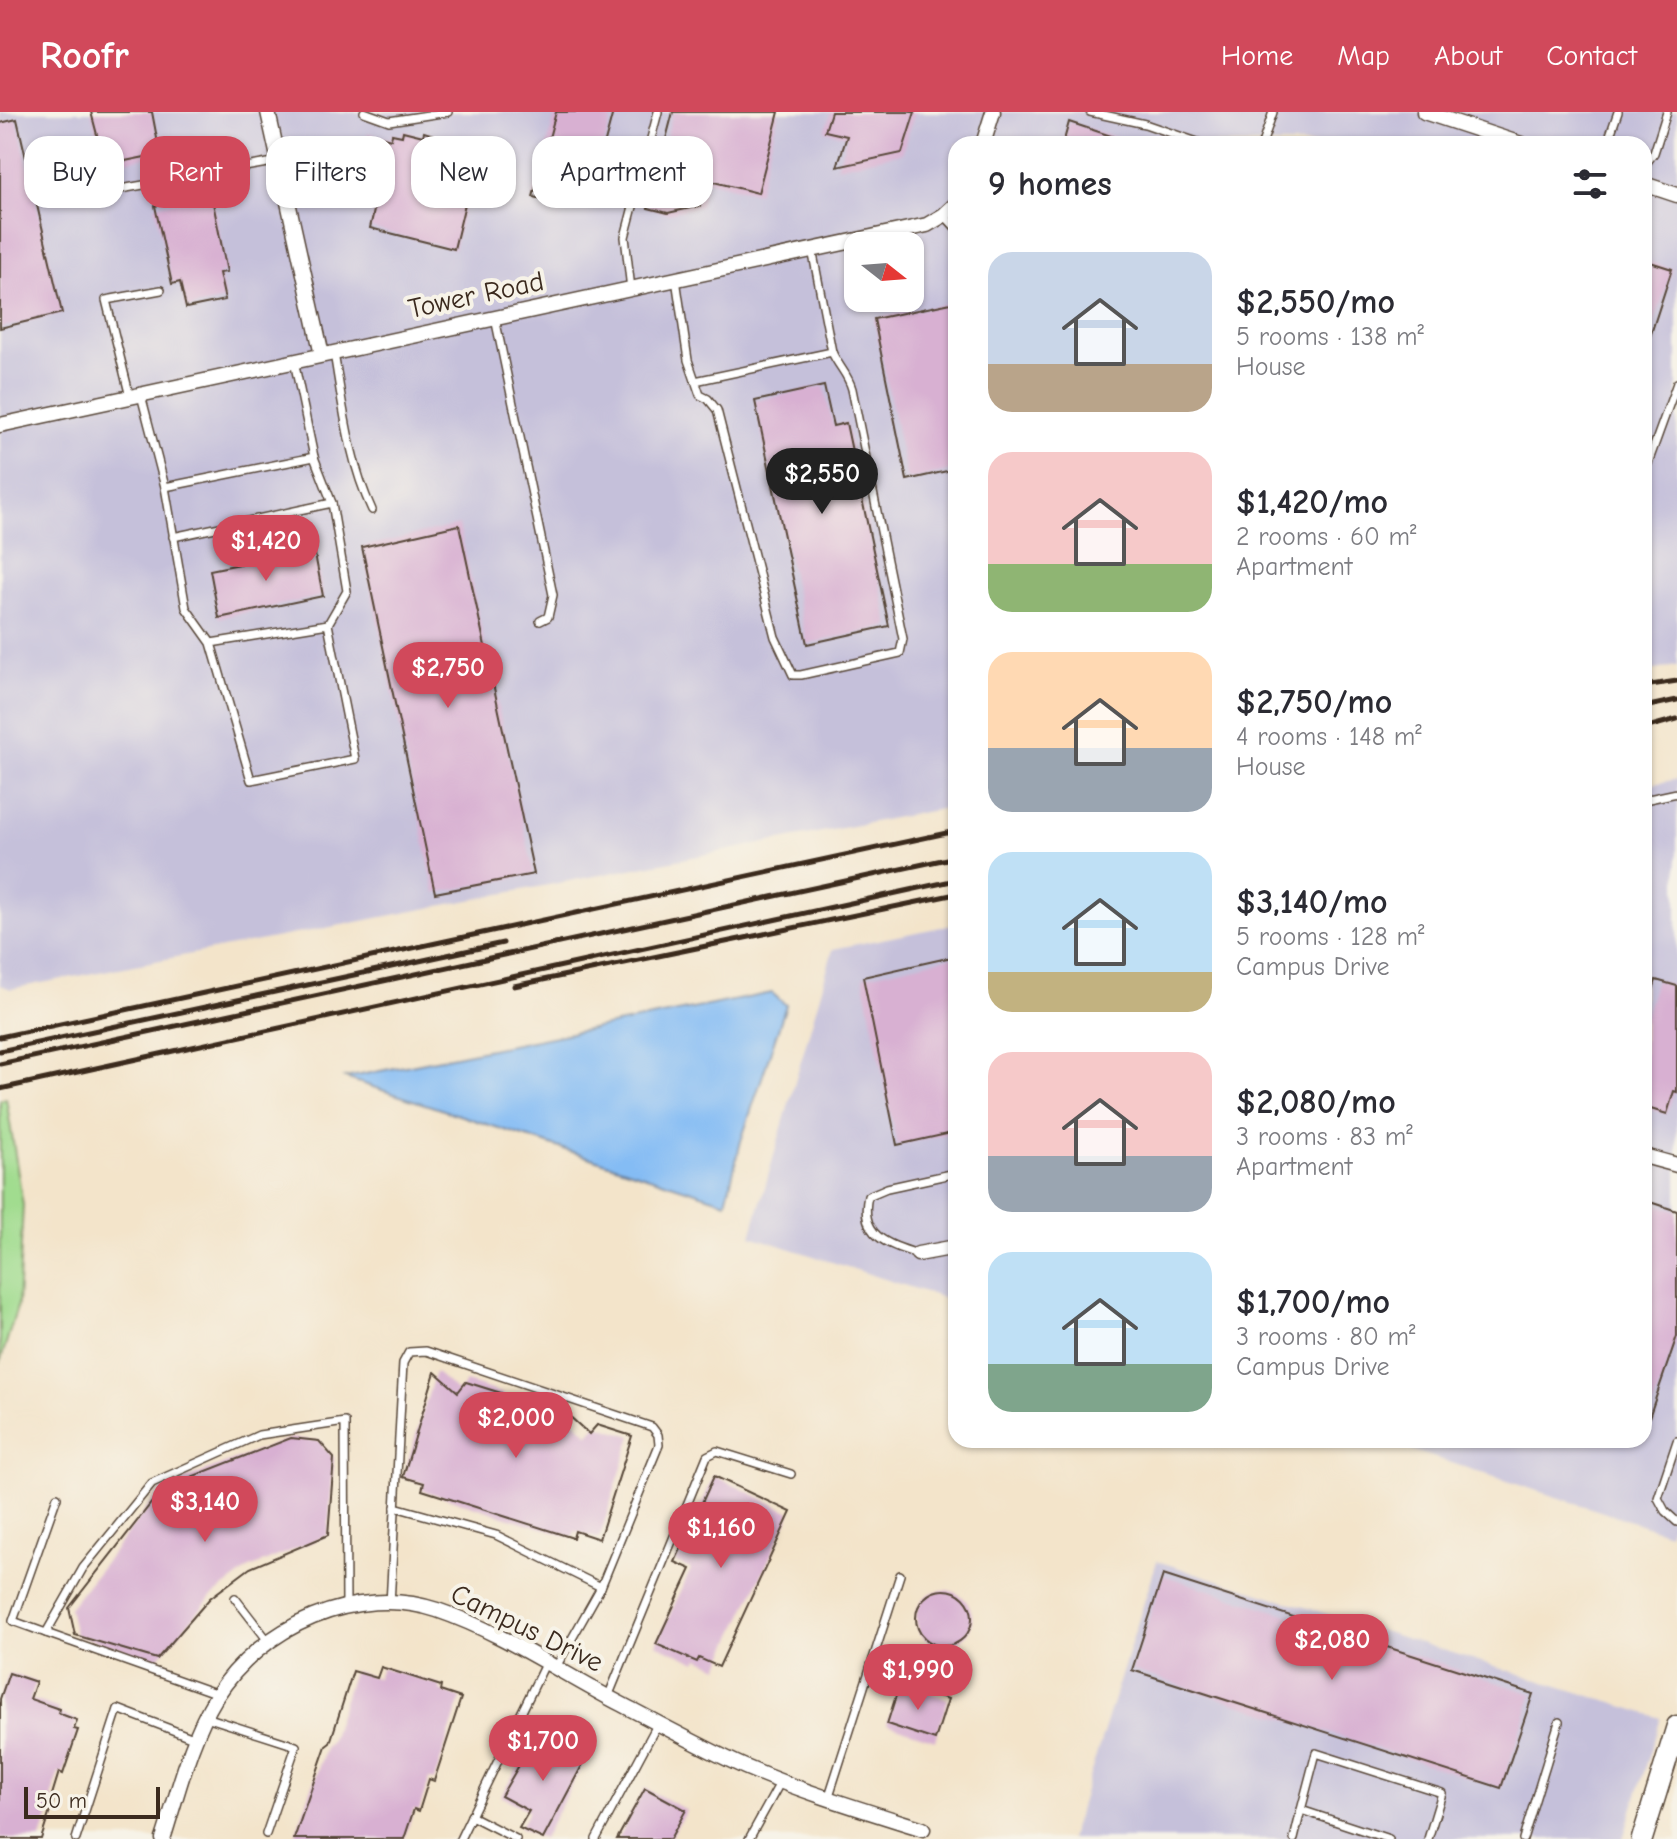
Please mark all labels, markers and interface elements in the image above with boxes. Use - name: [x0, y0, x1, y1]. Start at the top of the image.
- text: Roofr: [40, 34, 129, 78]
- text: Home: [1221, 40, 1293, 72]
- text: Map: [1337, 40, 1390, 72]
- text: About: [1434, 40, 1502, 72]
- text: Contact: [1546, 40, 1637, 72]
- chip: Buy: [24, 136, 124, 208]
- chip: Rent: [140, 136, 250, 208]
- chip: Filters: [266, 136, 395, 208]
- chip: New: [411, 136, 516, 208]
- chip: Apartment: [532, 136, 713, 208]
- icon: filters: [1568, 162, 1612, 206]
- text: 9 homes: [988, 164, 1112, 204]
- north arrow: [844, 232, 924, 312]
- map controls: [844, 232, 924, 312]
- street label: Tower Road: [405, 265, 547, 325]
- text: $2,550/mo: [1236, 282, 1395, 322]
- icon: home: [1052, 284, 1148, 380]
- text: 5 rooms · 138 m²: [1236, 322, 1424, 352]
- text: House: [1236, 352, 1306, 382]
- pin: $2,550: [757, 448, 887, 516]
- text: $2,550: [784, 459, 860, 489]
- text: $1,420/mo: [1236, 482, 1388, 522]
- icon: home: [1052, 484, 1148, 580]
- pin: $1,420: [201, 515, 331, 583]
- text: 2 rooms · 60 m²: [1236, 522, 1417, 552]
- text: $1,420: [231, 526, 301, 556]
- text: Apartment: [1236, 552, 1352, 582]
- pin: $2,750: [383, 642, 513, 710]
- text: $2,750: [411, 653, 485, 683]
- text: $2,750/mo: [1236, 682, 1392, 722]
- icon: home: [1052, 684, 1148, 780]
- text: 4 rooms · 148 m²: [1236, 722, 1422, 752]
- text: House: [1236, 752, 1306, 782]
- text: $3,140/mo: [1236, 882, 1388, 922]
- icon: home: [1052, 884, 1148, 980]
- text: 5 rooms · 128 m²: [1236, 922, 1424, 952]
- text: Campus Drive: [1236, 952, 1389, 982]
- text: $2,080/mo: [1236, 1082, 1396, 1122]
- icon: home: [1052, 1084, 1148, 1180]
- text: 3 rooms · 83 m²: [1236, 1122, 1413, 1152]
- text: Apartment: [1236, 1152, 1352, 1182]
- text: $1,700/mo: [1236, 1282, 1390, 1322]
- icon: home: [1052, 1284, 1148, 1380]
- text: 3 rooms · 80 m²: [1236, 1322, 1415, 1352]
- text: Campus Drive: [1236, 1352, 1389, 1382]
- pin: $2,000: [451, 1392, 581, 1460]
- text: $2,000: [477, 1403, 555, 1433]
- pin: $3,140: [140, 1476, 270, 1544]
- text: $3,140: [170, 1487, 240, 1517]
- pin: $1,160: [656, 1502, 786, 1570]
- text: $1,160: [686, 1513, 756, 1543]
- street label: Campus Drive: [446, 1577, 608, 1679]
- pin: $2,080: [1267, 1614, 1397, 1682]
- text: $2,080: [1294, 1625, 1370, 1655]
- pin: $1,990: [853, 1644, 983, 1712]
- text: $1,990: [882, 1655, 954, 1685]
- pin: $1,700: [478, 1715, 608, 1783]
- text: $1,700: [507, 1726, 579, 1756]
- scale bar: [24, 1783, 160, 1819]
- text: 50 m: [36, 1788, 87, 1814]

